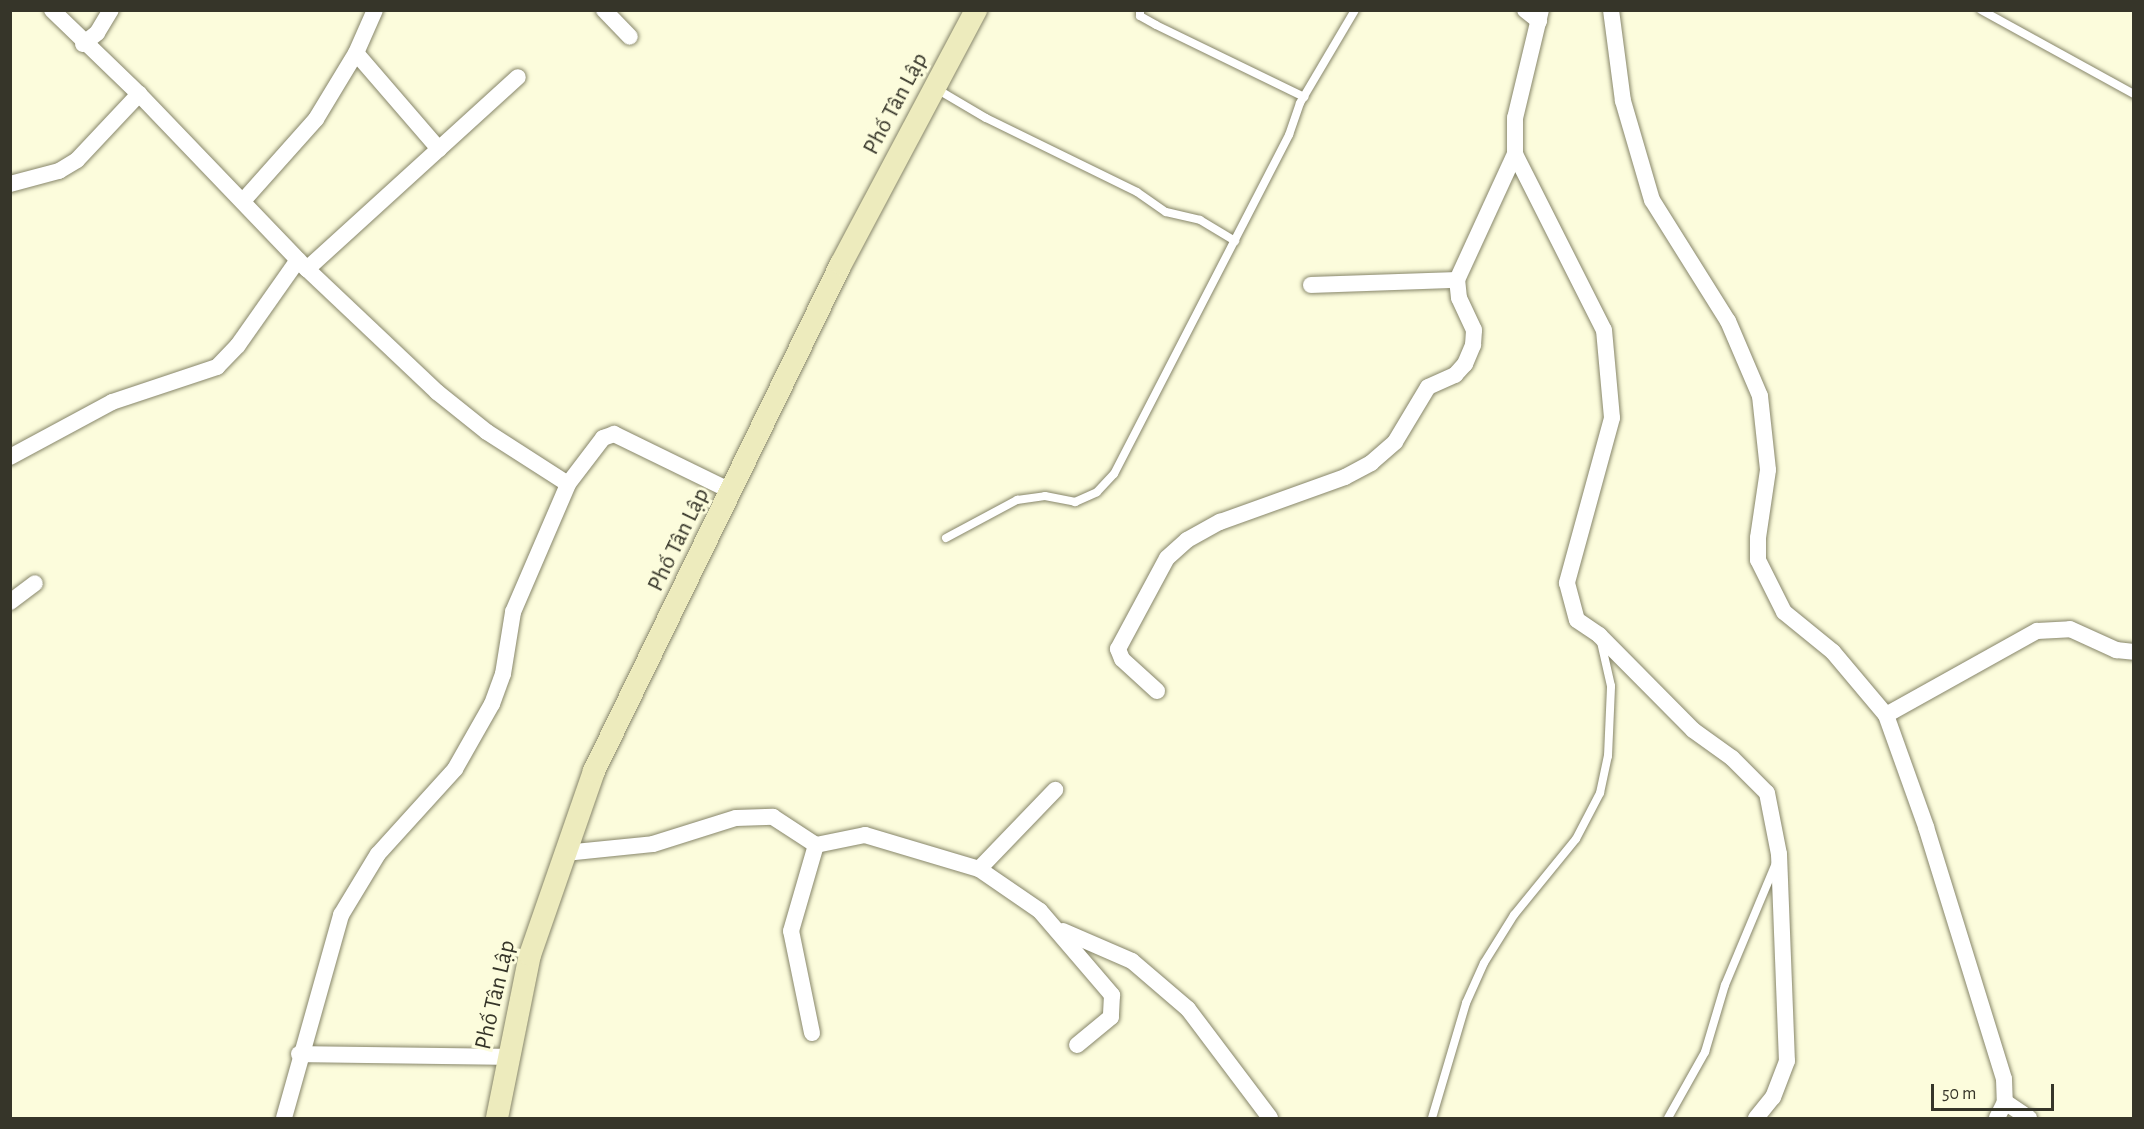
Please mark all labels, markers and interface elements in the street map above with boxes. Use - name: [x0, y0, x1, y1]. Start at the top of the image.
- street label: Phố Tân Lập: [857, 48, 935, 160]
- street label: Phố Tân Lập: [642, 484, 716, 596]
- street label: Phố Tân Lập: [469, 938, 523, 1052]
- scale bar: [1934, 1072, 2057, 1110]
- text: 50 m: [1942, 1085, 1976, 1103]

